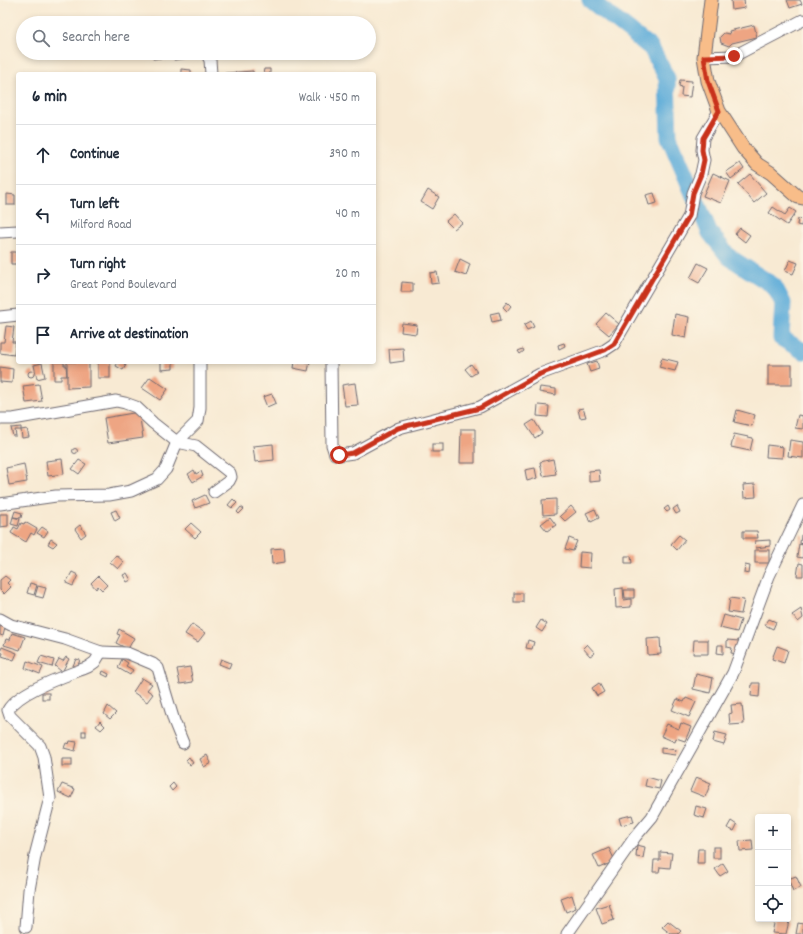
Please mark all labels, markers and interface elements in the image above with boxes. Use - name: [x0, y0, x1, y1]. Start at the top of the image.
- search box: [16, 16, 376, 60]
- icon: search: [30, 27, 52, 49]
- text: Search here: [62, 27, 130, 49]
- route end: [725, 47, 743, 65]
- text: 6 min: [32, 86, 67, 110]
- text: Walk · 450 m: [299, 89, 360, 108]
- icon: ahead: [32, 144, 54, 166]
- text: Continue: [70, 144, 119, 166]
- text: 390 m: [329, 145, 360, 164]
- text: Turn left: [70, 194, 119, 216]
- icon: left: [32, 204, 54, 226]
- text: 40 m: [336, 205, 360, 224]
- text: Milford Road: [70, 216, 132, 235]
- text: Turn right: [70, 254, 126, 276]
- icon: right: [32, 264, 54, 286]
- text: 20 m: [335, 265, 360, 284]
- text: Great Pond Boulevard: [70, 276, 177, 295]
- icon: arrive: [32, 324, 54, 346]
- text: Arrive at destination: [70, 324, 188, 346]
- route start: [330, 446, 348, 464]
- map controls: [755, 814, 791, 922]
- button: +: [755, 814, 791, 850]
- button: −: [755, 850, 791, 886]
- button: locate: [755, 886, 791, 922]

